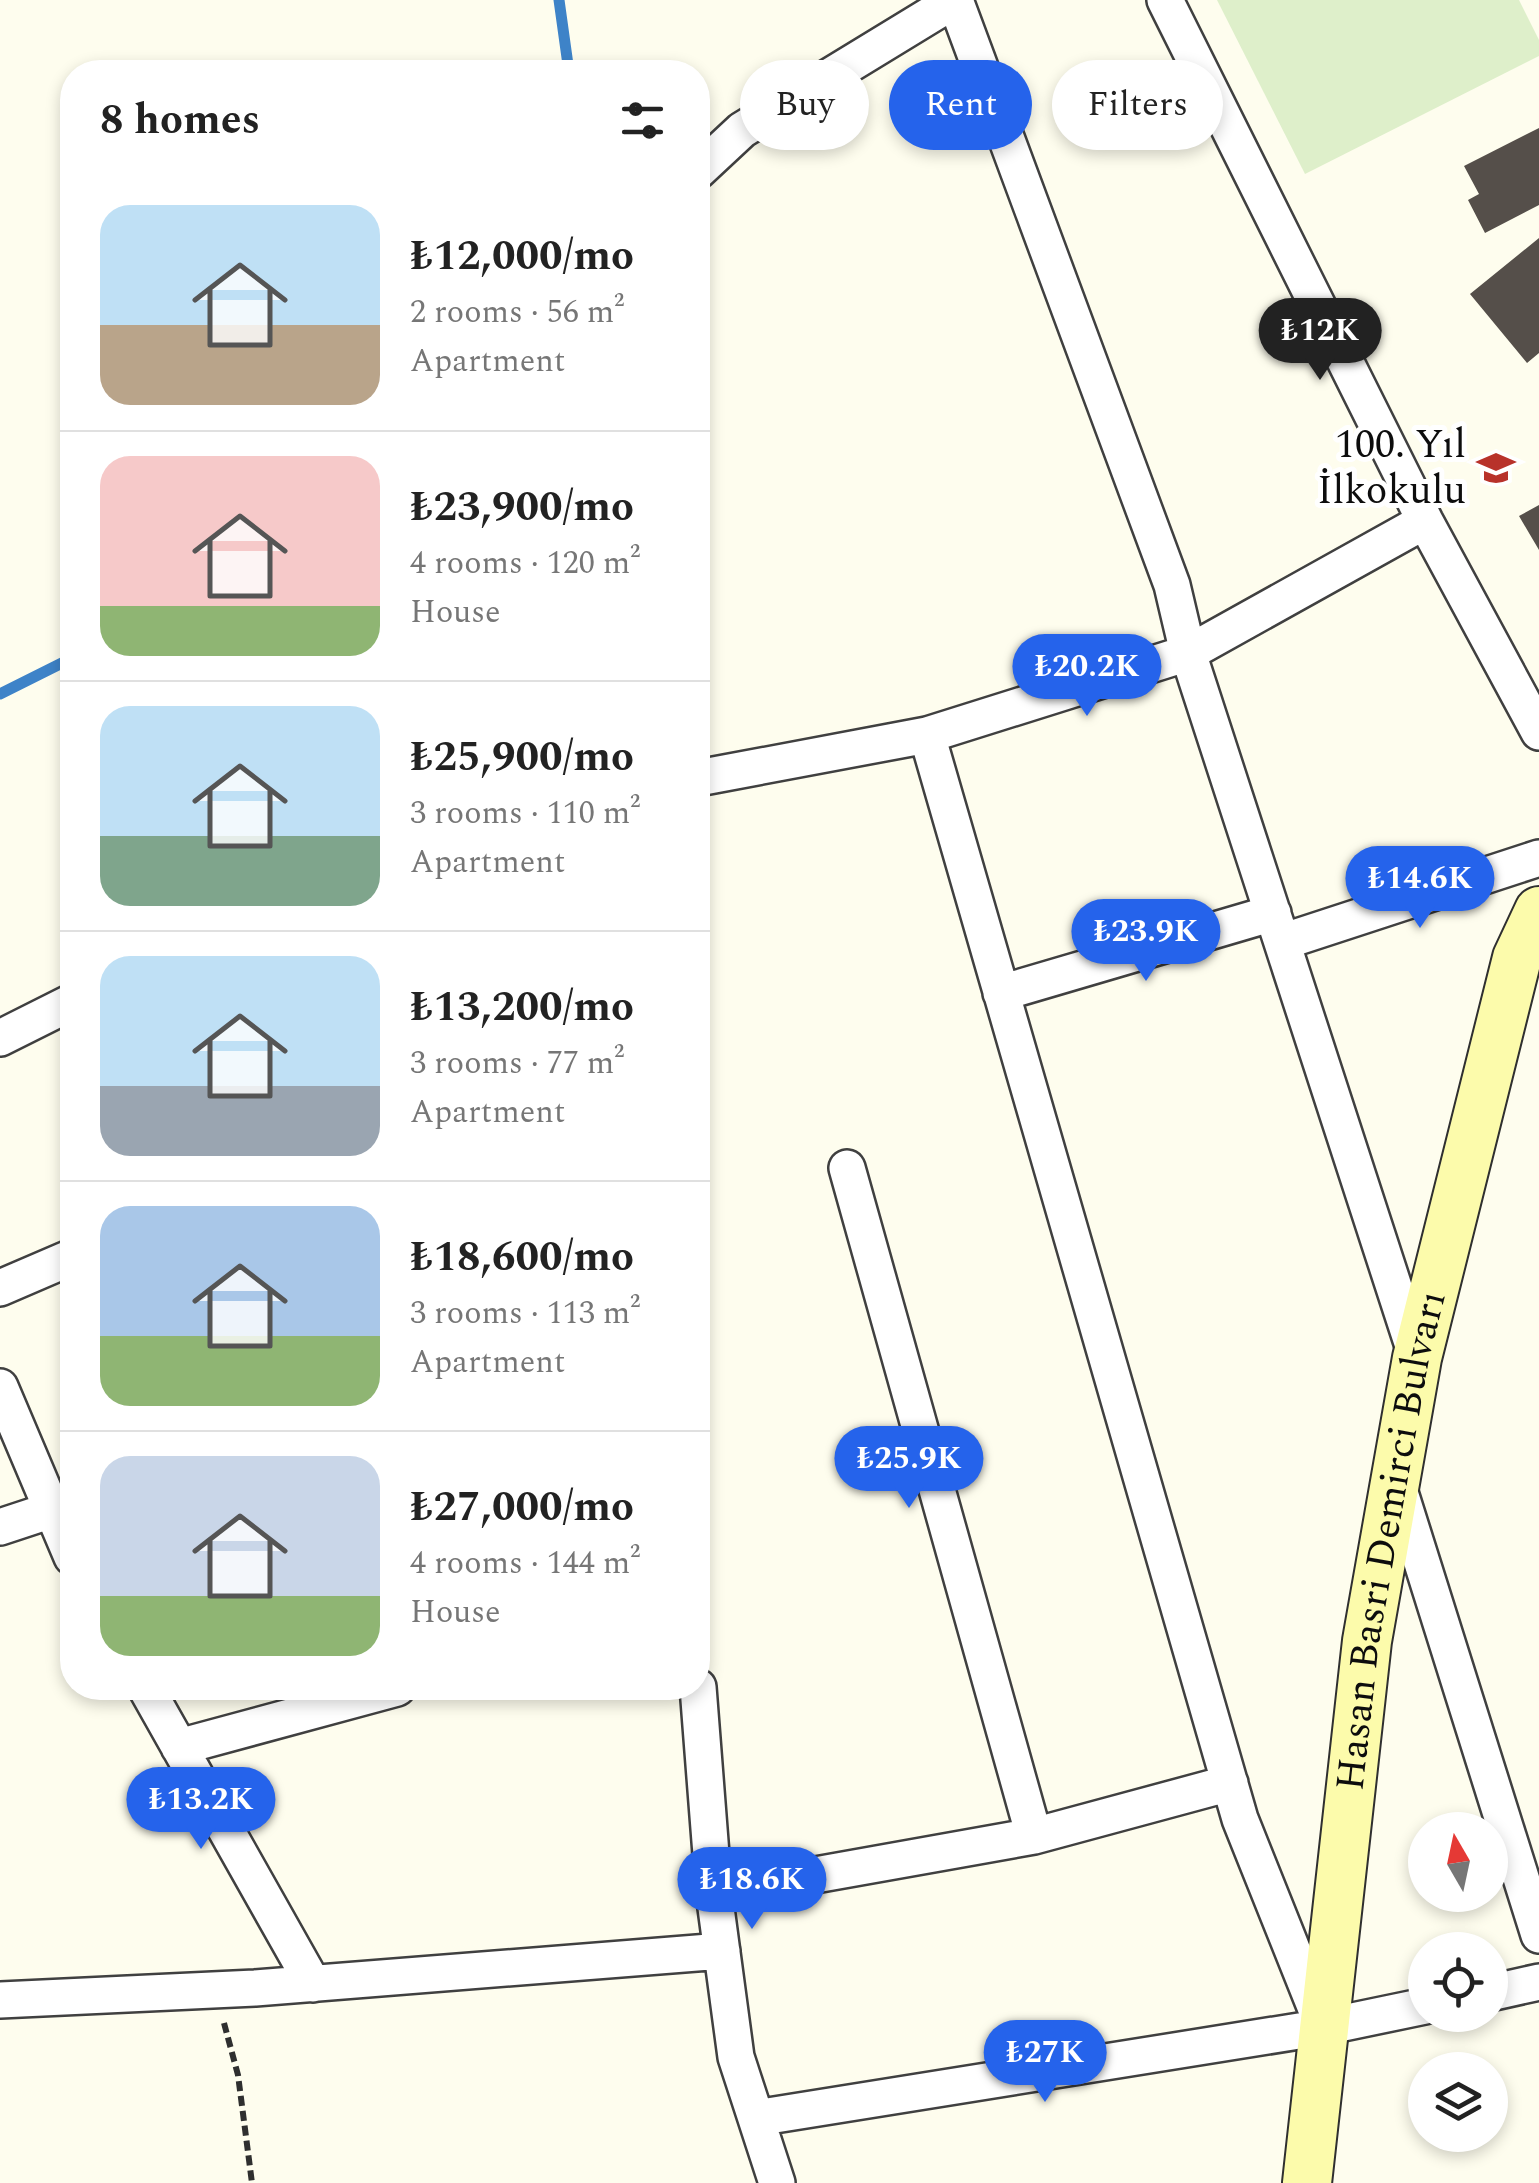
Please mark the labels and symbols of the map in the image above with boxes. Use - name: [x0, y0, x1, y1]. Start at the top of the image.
- pin: ₺12K: [1261, 298, 1379, 383]
- place label: 100. Yıl İlkokulu: [1317, 415, 1466, 522]
- school or university icon: 100. Yıl İlkokulu: [1475, 447, 1517, 489]
- pin: ₺20.2K: [1006, 634, 1168, 719]
- pin: ₺14.6K: [1339, 846, 1501, 931]
- pin: ₺23.9K: [1065, 899, 1227, 984]
- street label: Hasan Basri Demirci Bulvarı: [1320, 1284, 1463, 1794]
- pin: ₺25.9K: [828, 1426, 990, 1511]
- pin: ₺13.2K: [120, 1767, 282, 1852]
- north arrow: [1408, 1812, 1508, 1912]
- pin: ₺18.6K: [671, 1847, 833, 1932]
- pin: ₺27K: [986, 2020, 1104, 2105]

